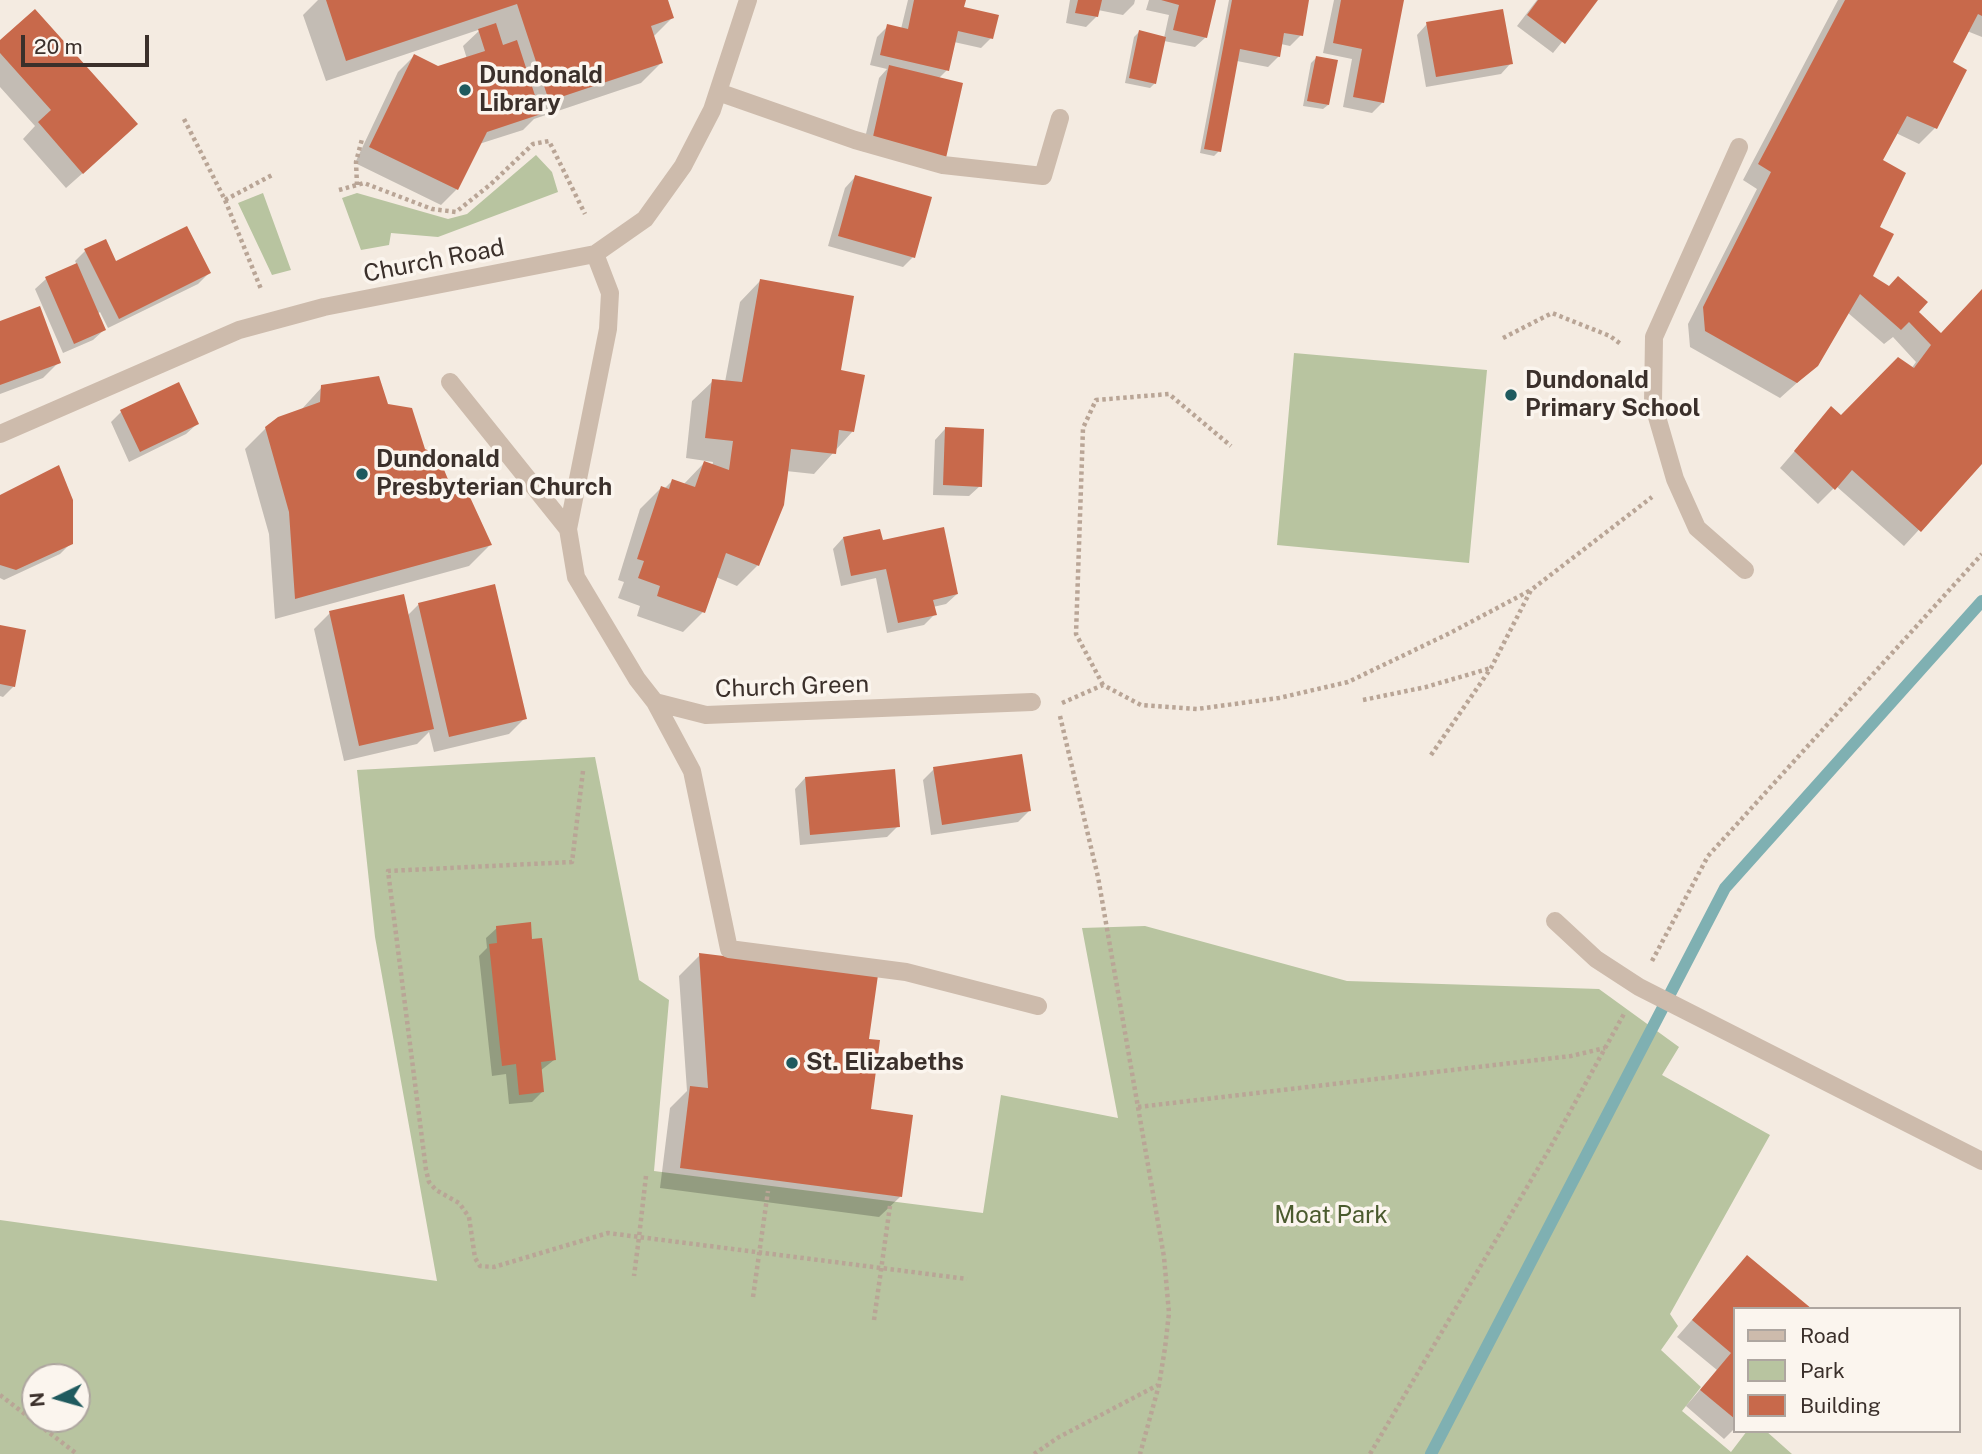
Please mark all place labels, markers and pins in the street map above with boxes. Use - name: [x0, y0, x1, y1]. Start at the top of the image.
- place label: Dundonald Library: [479, 62, 603, 118]
- marker: Dundonald Library: [457, 82, 473, 98]
- place label: Dundonald Primary School: [1525, 367, 1700, 423]
- marker: Dundonald Primary School: [1503, 387, 1519, 403]
- place label: Dundonald Presbyterian Church: [376, 446, 612, 502]
- marker: Dundonald Presbyterian Church: [354, 466, 370, 482]
- place label: St. Elizabeths: [806, 1049, 964, 1077]
- marker: St. Elizabeths: [784, 1055, 800, 1071]

